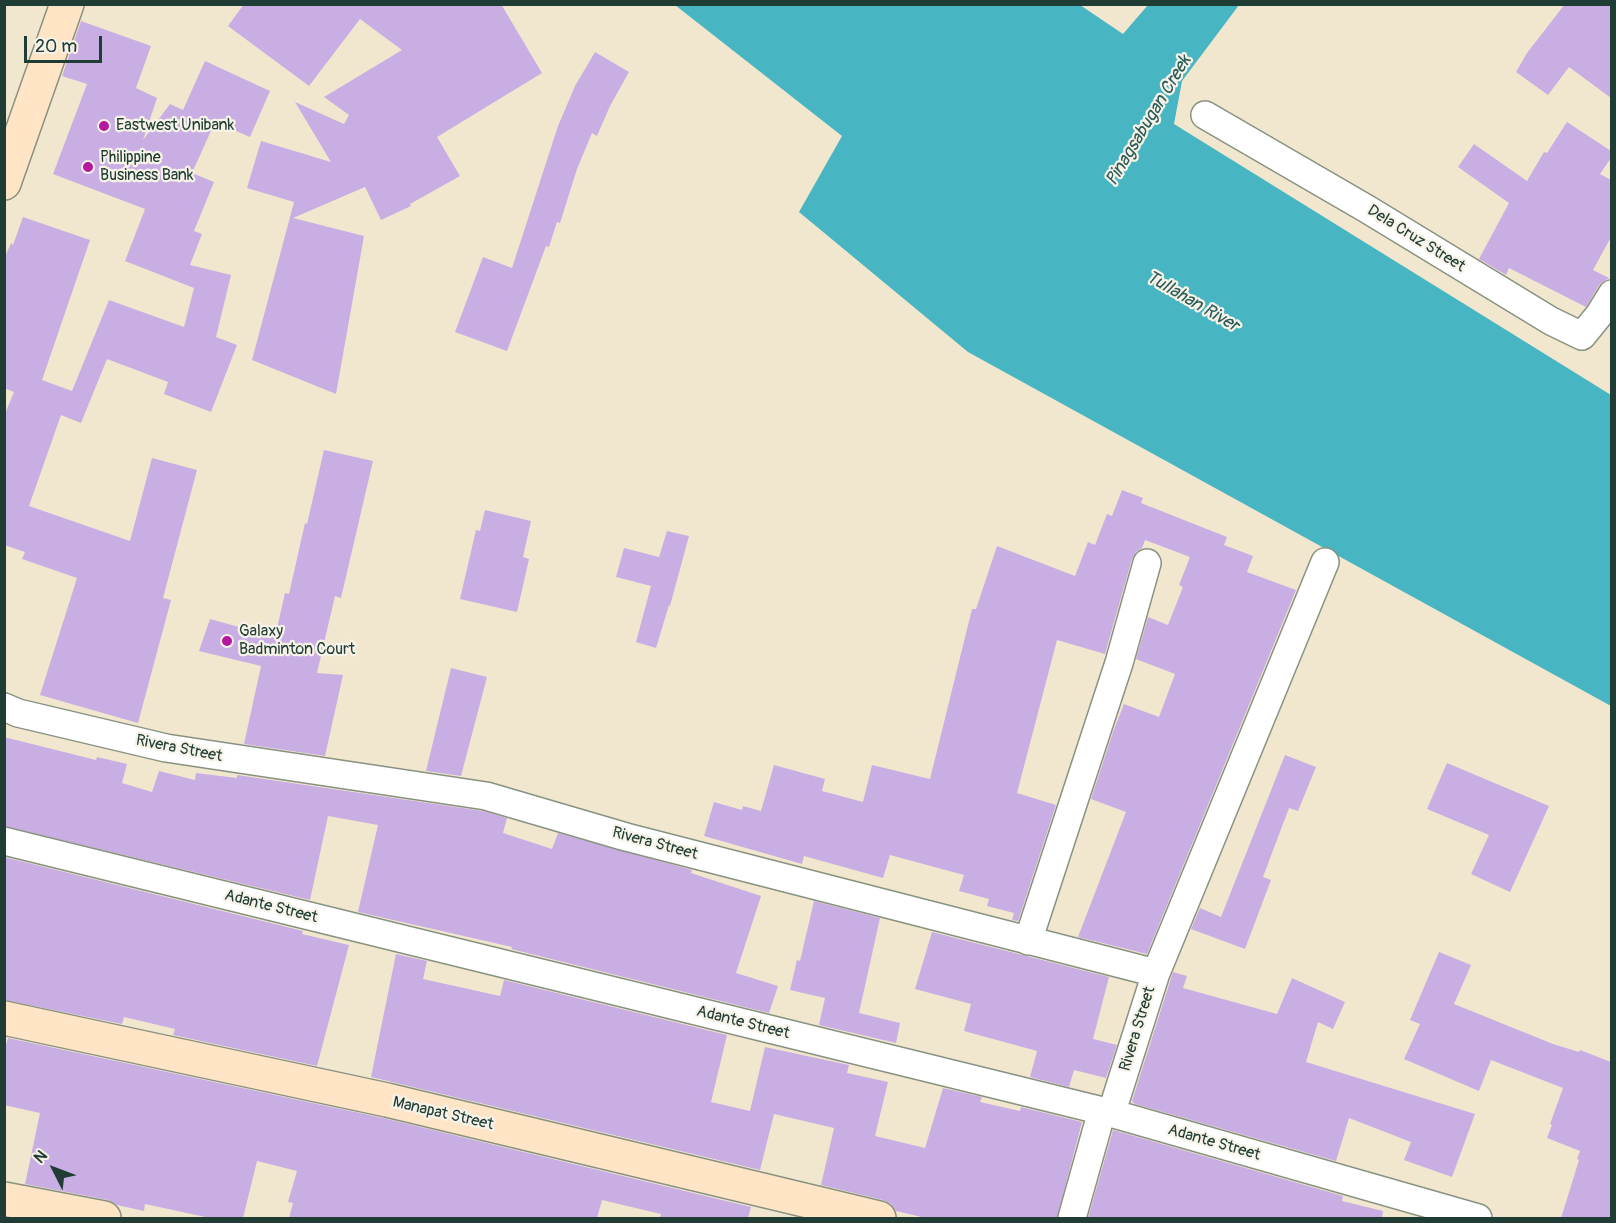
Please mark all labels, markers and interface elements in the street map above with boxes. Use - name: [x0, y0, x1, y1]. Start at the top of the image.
- scale bar: [27, 24, 105, 62]
- text: 20 m: [35, 35, 77, 58]
- water label: Pinagsabugan Creek: [1102, 52, 1196, 190]
- place label: Eastwest Unibank: [116, 116, 234, 136]
- marker: Eastwest Unibank: [97, 119, 111, 133]
- place label: Philippine Business Bank: [100, 148, 193, 186]
- marker: Philippine Business Bank: [81, 160, 95, 174]
- street label: Dela Cruz Street: [1364, 201, 1468, 277]
- water label: Tullahan River: [1142, 267, 1242, 337]
- place label: Galaxy Badminton Court: [239, 622, 355, 660]
- marker: Galaxy Badminton Court: [220, 634, 234, 648]
- street label: Rivera Street: [134, 731, 224, 767]
- street label: Rivera Street: [610, 823, 700, 865]
- street label: Adante Street: [222, 886, 320, 928]
- street label: Rivera Street: [1116, 984, 1160, 1074]
- street label: Adante Street: [694, 1002, 792, 1044]
- street label: Manapat Street: [391, 1093, 495, 1135]
- street label: Adante Street: [1166, 1121, 1262, 1165]
- north arrow: [24, 1139, 84, 1199]
- text: N: [30, 1146, 52, 1168]

